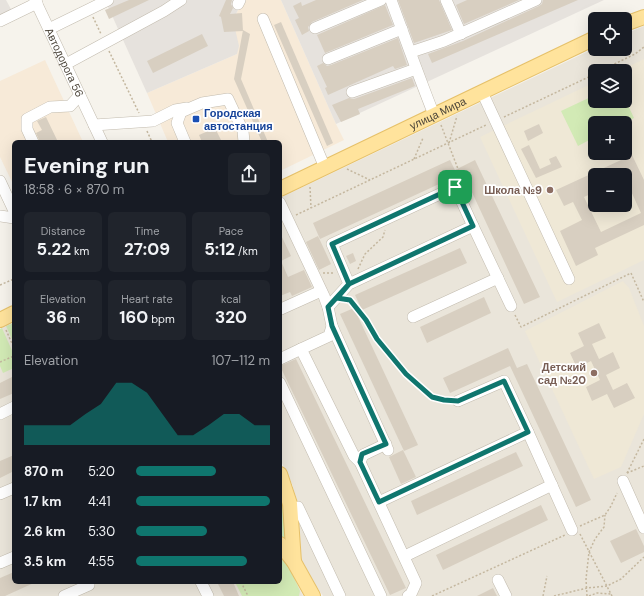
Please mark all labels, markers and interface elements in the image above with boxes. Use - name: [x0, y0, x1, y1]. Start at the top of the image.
- map controls: [588, 12, 632, 212]
- button: locate: [588, 12, 632, 56]
- street label: Автодорога 56: [42, 25, 87, 99]
- button: layers: [588, 64, 632, 108]
- street label: улица Мира: [407, 94, 469, 133]
- place label: Городская автостанция: [204, 106, 273, 133]
- marker: Городская автостанция: [191, 114, 201, 124]
- button: +: [588, 116, 632, 160]
- text: Evening run: [24, 151, 150, 180]
- button: share: [228, 153, 270, 195]
- button: −: [588, 168, 632, 212]
- pin: [438, 170, 472, 204]
- icon: arrive: [444, 176, 466, 198]
- text: 18:58 · 6 × 870 m: [24, 181, 124, 198]
- place label: Школа №9: [484, 183, 542, 197]
- marker: Школа №9: [545, 185, 555, 195]
- text: Distance: [41, 224, 85, 238]
- text: Time: [135, 224, 159, 238]
- text: Pace: [219, 224, 243, 238]
- text: 5.22: [37, 238, 71, 260]
- text: 27:09: [124, 238, 170, 260]
- text: 5:12: [204, 238, 235, 260]
- text: km: [71, 244, 89, 258]
- text: /km: [235, 244, 258, 258]
- text: Elevation: [40, 292, 86, 306]
- text: Heart rate: [121, 292, 173, 306]
- text: kcal: [221, 292, 241, 306]
- text: 36: [46, 306, 67, 328]
- text: 160: [119, 306, 148, 328]
- text: 320: [215, 306, 247, 328]
- text: m: [67, 312, 80, 326]
- text: bpm: [148, 312, 175, 326]
- text: Elevation: [24, 352, 78, 369]
- text: 107–112 m: [211, 352, 270, 369]
- place label: Детский сад №20: [538, 360, 586, 387]
- marker: Детский сад №20: [589, 368, 599, 378]
- text: 870 m: [24, 463, 63, 480]
- text: 5:20: [88, 463, 115, 480]
- text: 1.7 km: [24, 493, 61, 510]
- text: 4:41: [88, 493, 110, 510]
- text: 2.6 km: [24, 523, 65, 540]
- text: 5:30: [88, 523, 115, 540]
- text: 3.5 km: [24, 553, 66, 570]
- text: 4:55: [88, 553, 114, 570]

